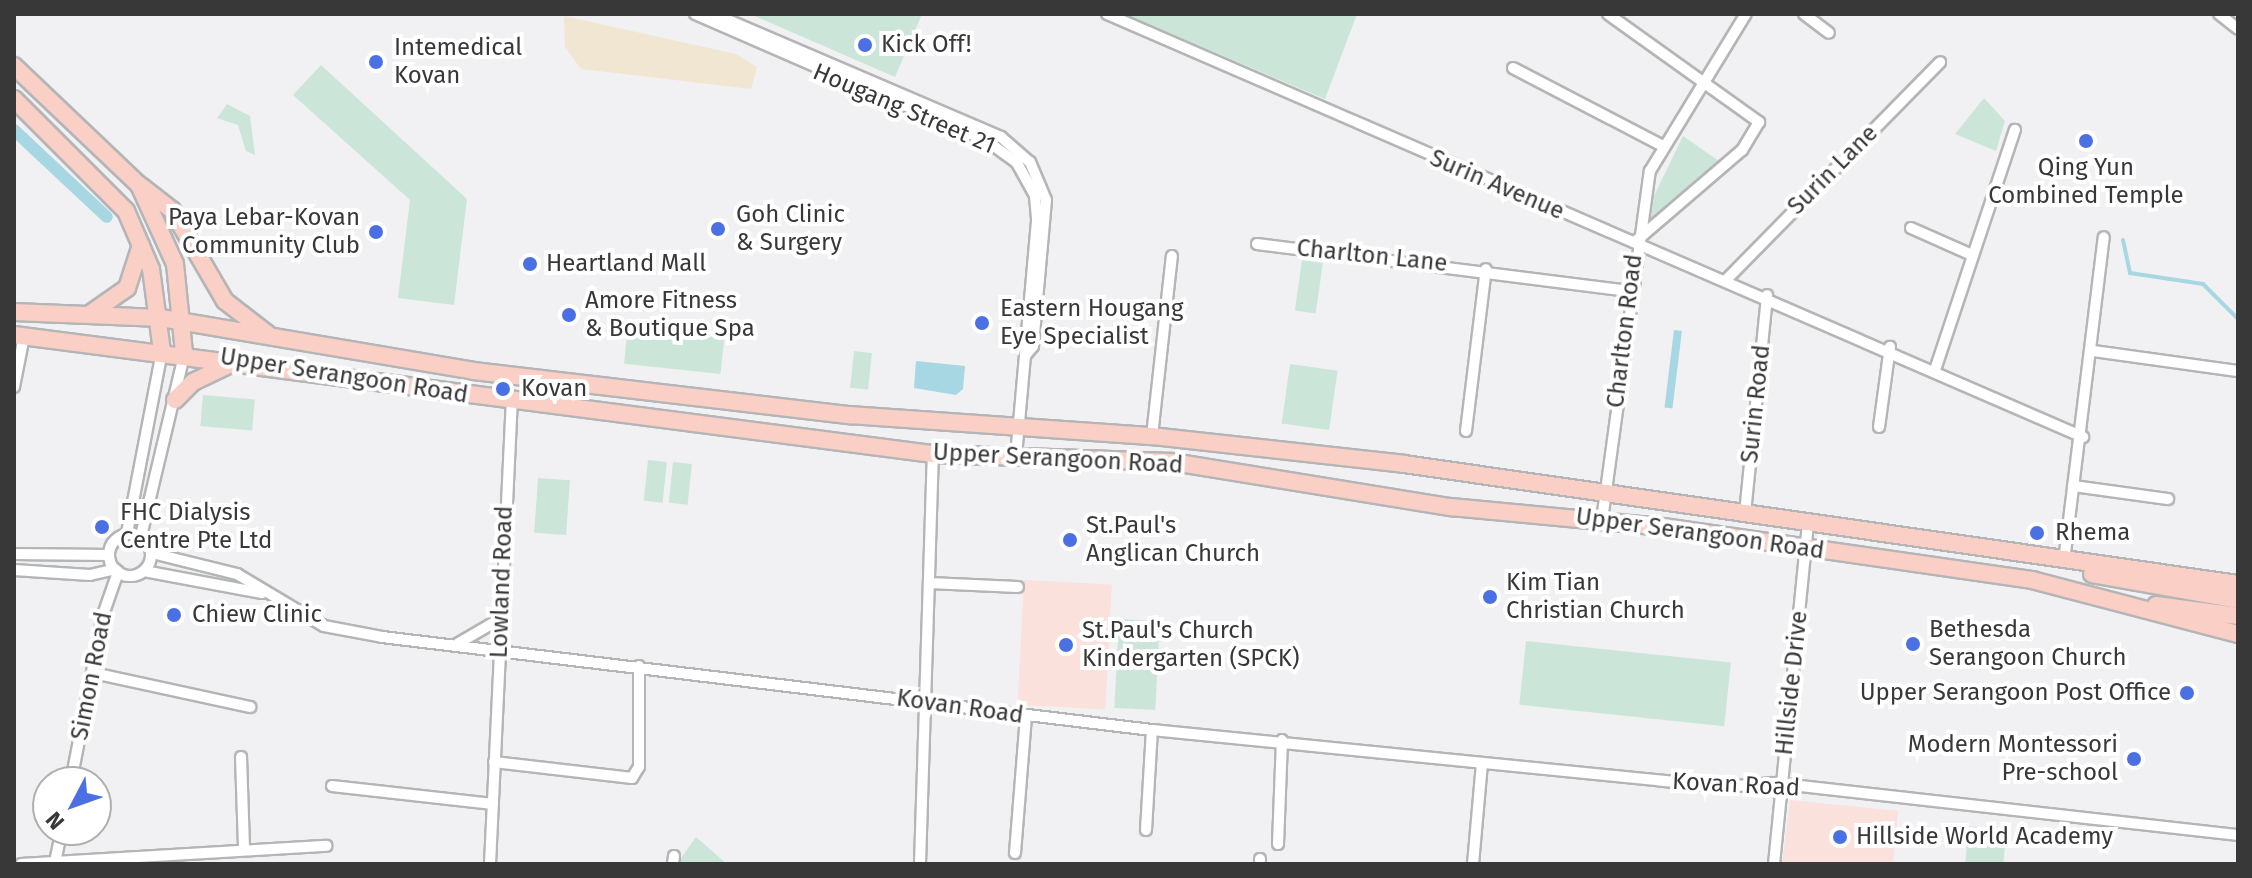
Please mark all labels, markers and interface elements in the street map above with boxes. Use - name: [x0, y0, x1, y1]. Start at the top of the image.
- place label: Kick Off!: [881, 31, 972, 59]
- place label: Intemedical Kovan: [394, 34, 522, 90]
- marker: Kick Off!: [856, 36, 874, 54]
- marker: Intemedical Kovan: [365, 51, 387, 73]
- street label: Hougang Street 21: [808, 58, 1000, 160]
- street label: Surin Lane: [1782, 119, 1884, 221]
- marker: Qing Yun Combined Temple: [2077, 132, 2095, 150]
- street label: Surin Avenue: [1425, 144, 1569, 226]
- place label: Qing Yun Combined Temple: [1988, 154, 2184, 210]
- place label: Goh Clinic & Surgery: [736, 201, 845, 257]
- place label: Paya Lebar-Kovan Community Club: [168, 204, 360, 260]
- marker: Goh Clinic & Surgery: [707, 218, 729, 240]
- marker: Paya Lebar-Kovan Community Club: [367, 223, 385, 241]
- street label: Charlton Lane: [1295, 234, 1449, 278]
- place label: Heartland Mall: [546, 250, 706, 278]
- street label: Charlton Road: [1601, 252, 1649, 410]
- marker: Heartland Mall: [521, 255, 539, 273]
- place label: Amore Fitness & Boutique Spa: [585, 287, 755, 343]
- place label: Eastern Hougang Eye Specialist: [1000, 295, 1184, 351]
- marker: Amore Fitness & Boutique Spa: [560, 306, 578, 324]
- marker: Eastern Hougang Eye Specialist: [971, 312, 993, 334]
- street label: Upper Serangoon Road: [218, 342, 470, 410]
- street label: Surin Road: [1735, 343, 1777, 465]
- place label: Kovan: [521, 375, 587, 403]
- marker: Kovan: [492, 378, 514, 400]
- street label: Upper Serangoon Road: [932, 438, 1184, 480]
- place label: FHC Dialysis Centre Pte Ltd: [120, 499, 272, 555]
- street label: Upper Serangoon Road: [1574, 502, 1826, 566]
- street label: Lowland Road: [485, 505, 519, 659]
- place label: St.Paul's Anglican Church: [1086, 512, 1260, 568]
- marker: FHC Dialysis Centre Pte Ltd: [91, 516, 113, 538]
- place label: Rhema: [2055, 519, 2130, 547]
- marker: Rhema: [2026, 522, 2048, 544]
- marker: St.Paul's Anglican Church: [1061, 531, 1079, 549]
- place label: Kim Tian Christian Church: [1506, 569, 1685, 625]
- marker: Kim Tian Christian Church: [1481, 588, 1499, 606]
- place label: Chiew Clinic: [192, 601, 322, 629]
- marker: Chiew Clinic: [163, 604, 185, 626]
- street label: Simon Road: [65, 609, 119, 743]
- street label: Hillside Drive: [1770, 609, 1814, 757]
- place label: Bethesda Serangoon Church: [1929, 616, 2127, 672]
- place label: St.Paul's Church Kindergarten (SPCK): [1082, 617, 1300, 673]
- marker: Bethesda Serangoon Church: [1904, 635, 1922, 653]
- marker: St.Paul's Church Kindergarten (SPCK): [1057, 636, 1075, 654]
- place label: Upper Serangoon Post Office: [1860, 679, 2171, 707]
- street label: Kovan Road: [895, 684, 1025, 730]
- marker: Upper Serangoon Post Office: [2178, 684, 2196, 702]
- place label: Modern Montessori Pre-school: [1908, 731, 2118, 787]
- marker: Modern Montessori Pre-school: [2125, 750, 2143, 768]
- north arrow: [32, 766, 112, 846]
- street label: Kovan Road: [1671, 767, 1801, 803]
- text: N: [40, 806, 70, 835]
- place label: Hillside World Academy: [1856, 823, 2113, 851]
- marker: Hillside World Academy: [1831, 828, 1849, 846]

